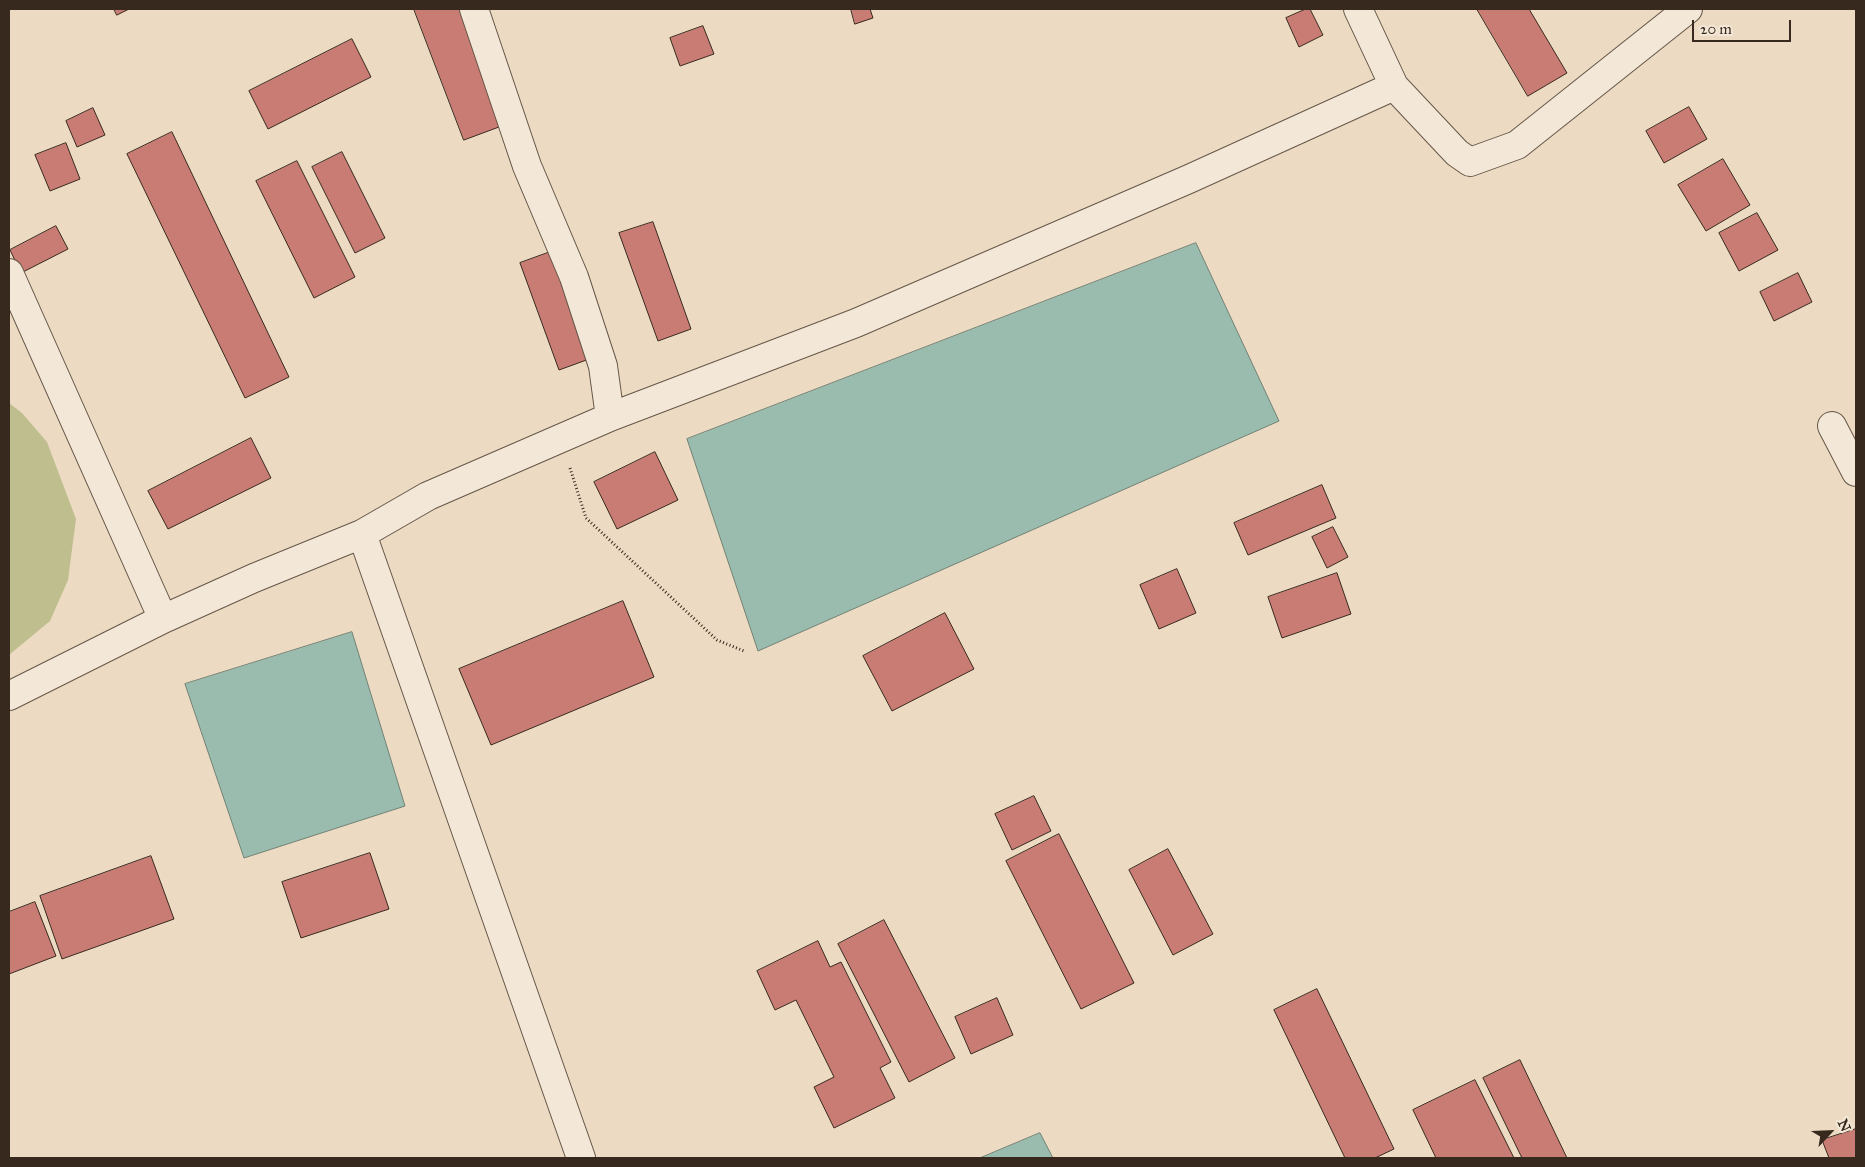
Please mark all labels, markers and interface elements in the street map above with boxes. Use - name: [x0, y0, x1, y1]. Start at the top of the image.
- scale bar: [1695, 10, 1794, 42]
- text: 20 m: [1700, 20, 1732, 38]
- north arrow: [1805, 1107, 1855, 1157]
- text: N: [1834, 1116, 1854, 1134]

